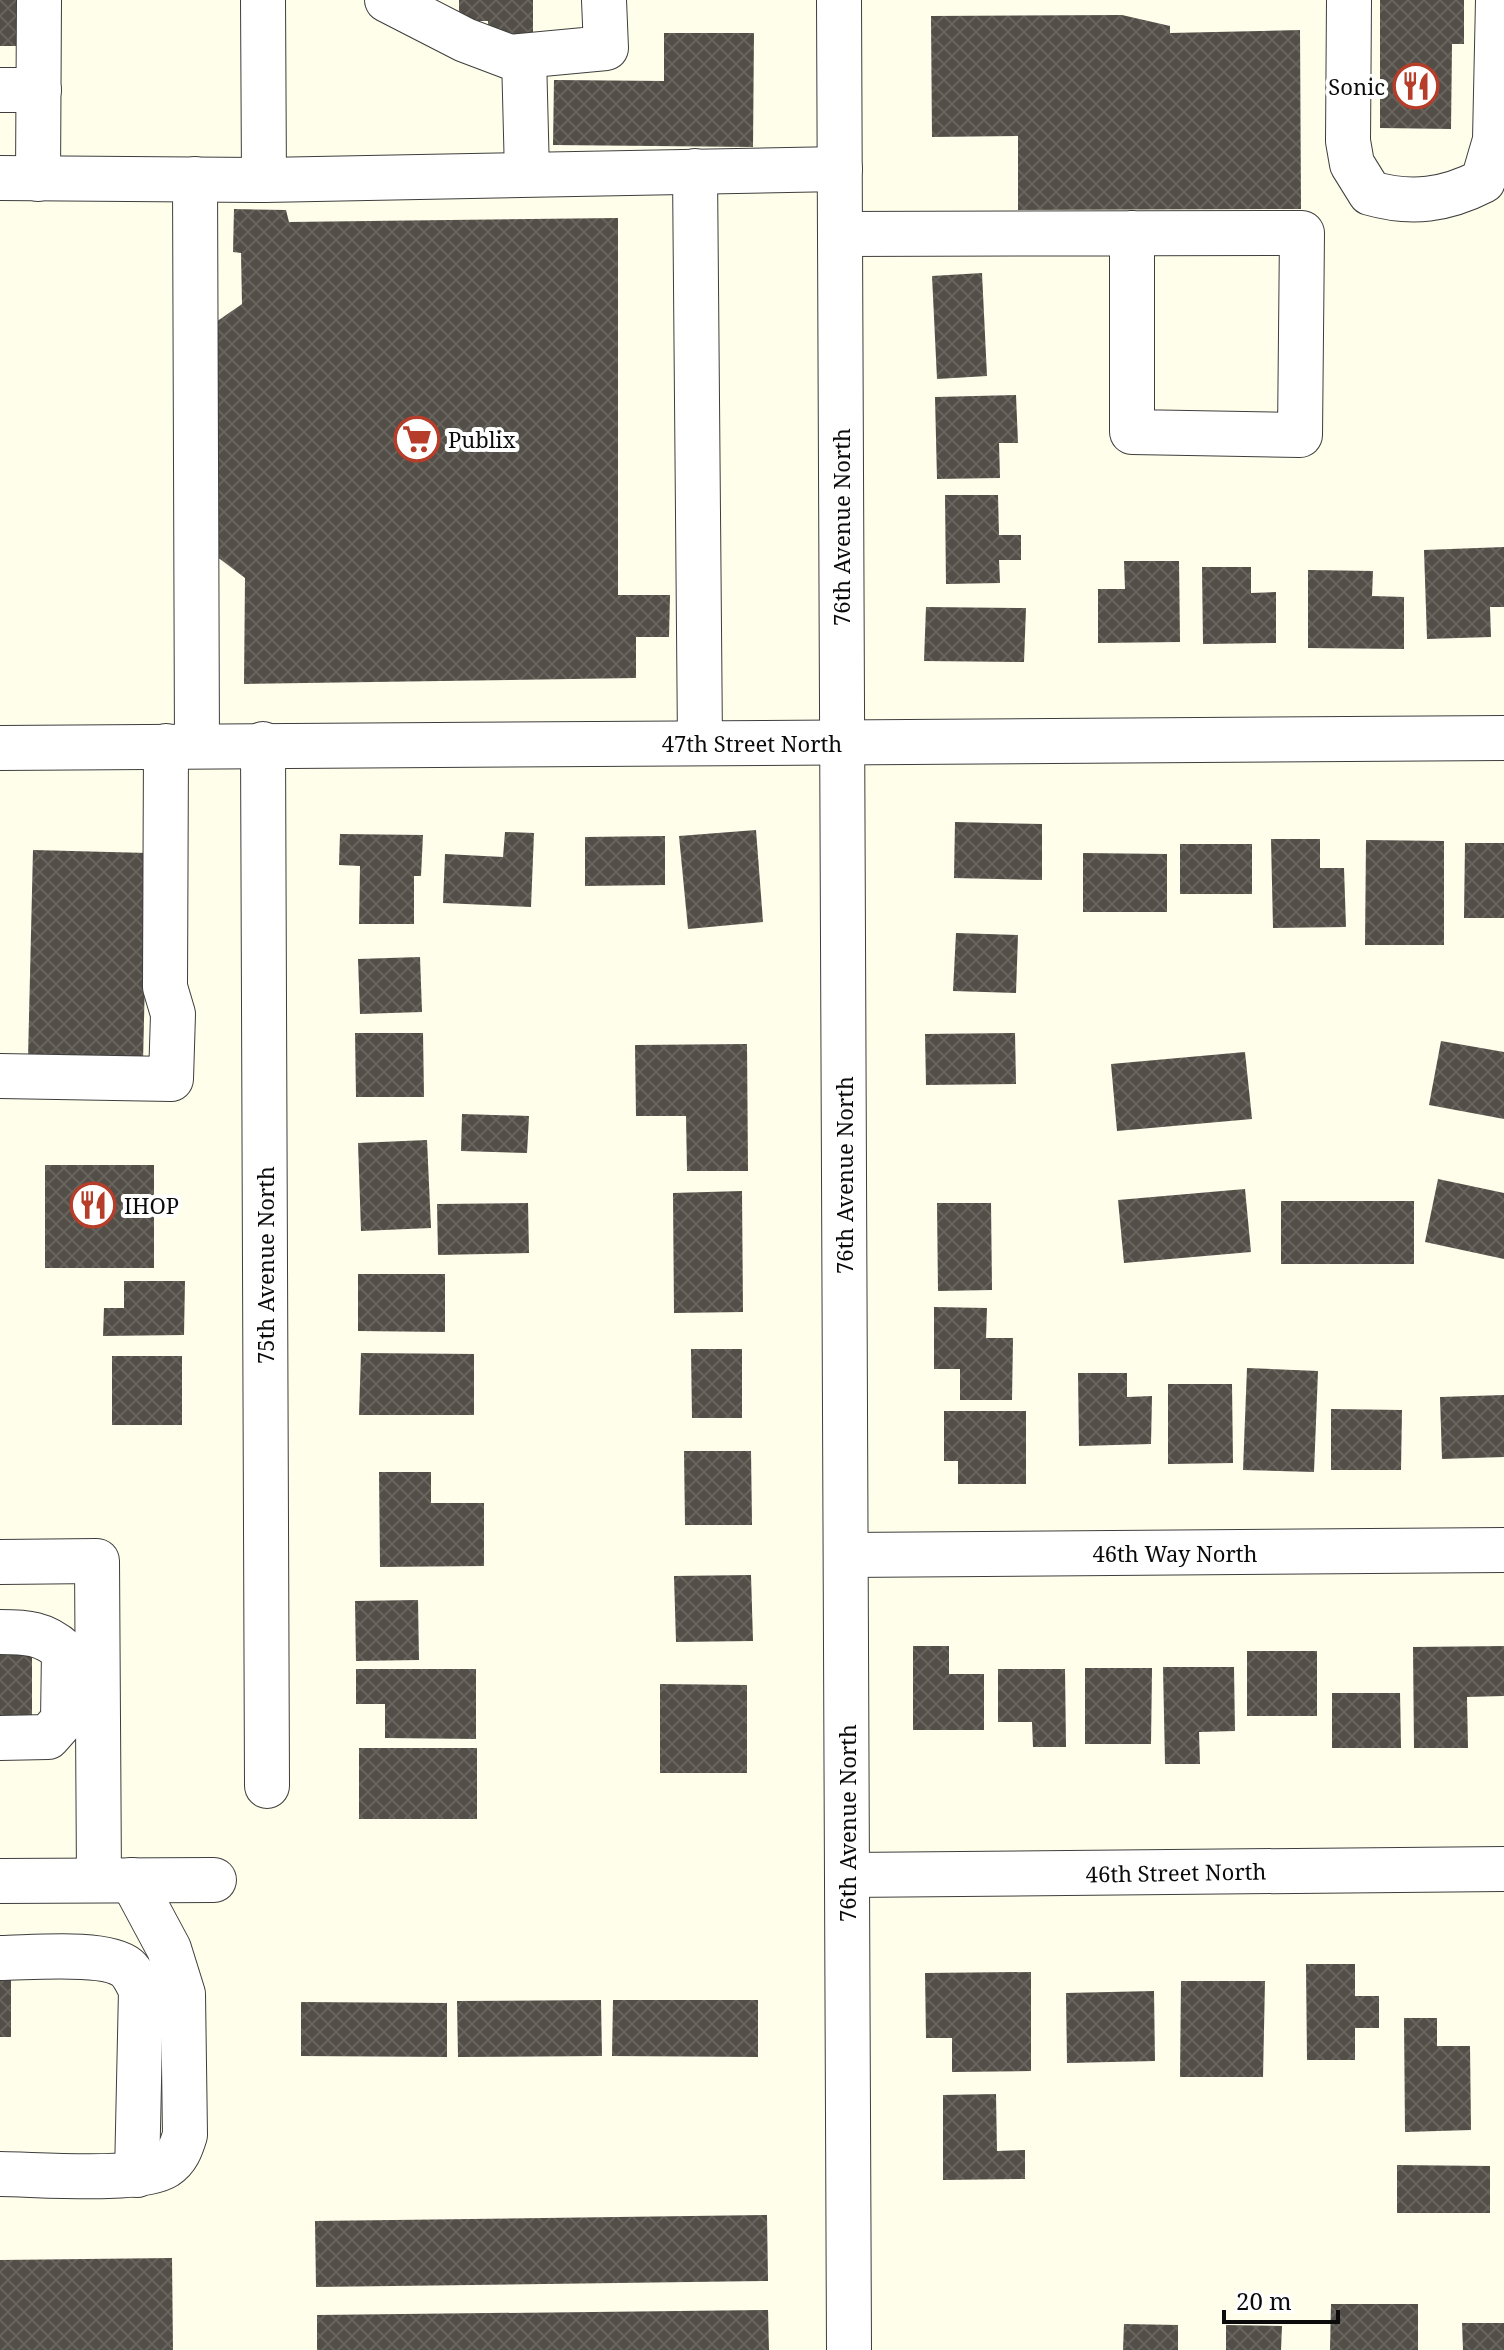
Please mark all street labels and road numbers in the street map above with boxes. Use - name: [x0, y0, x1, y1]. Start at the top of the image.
- street label: 76th Avenue North: [826, 428, 856, 626]
- street label: 47th Street North: [662, 728, 842, 758]
- street label: 76th Avenue North: [829, 1076, 859, 1274]
- street label: 75th Avenue North: [250, 1166, 280, 1364]
- street label: 46th Way North: [1092, 1538, 1258, 1568]
- street label: 76th Avenue North: [832, 1724, 862, 1922]
- street label: 46th Street North: [1085, 1855, 1267, 1889]

